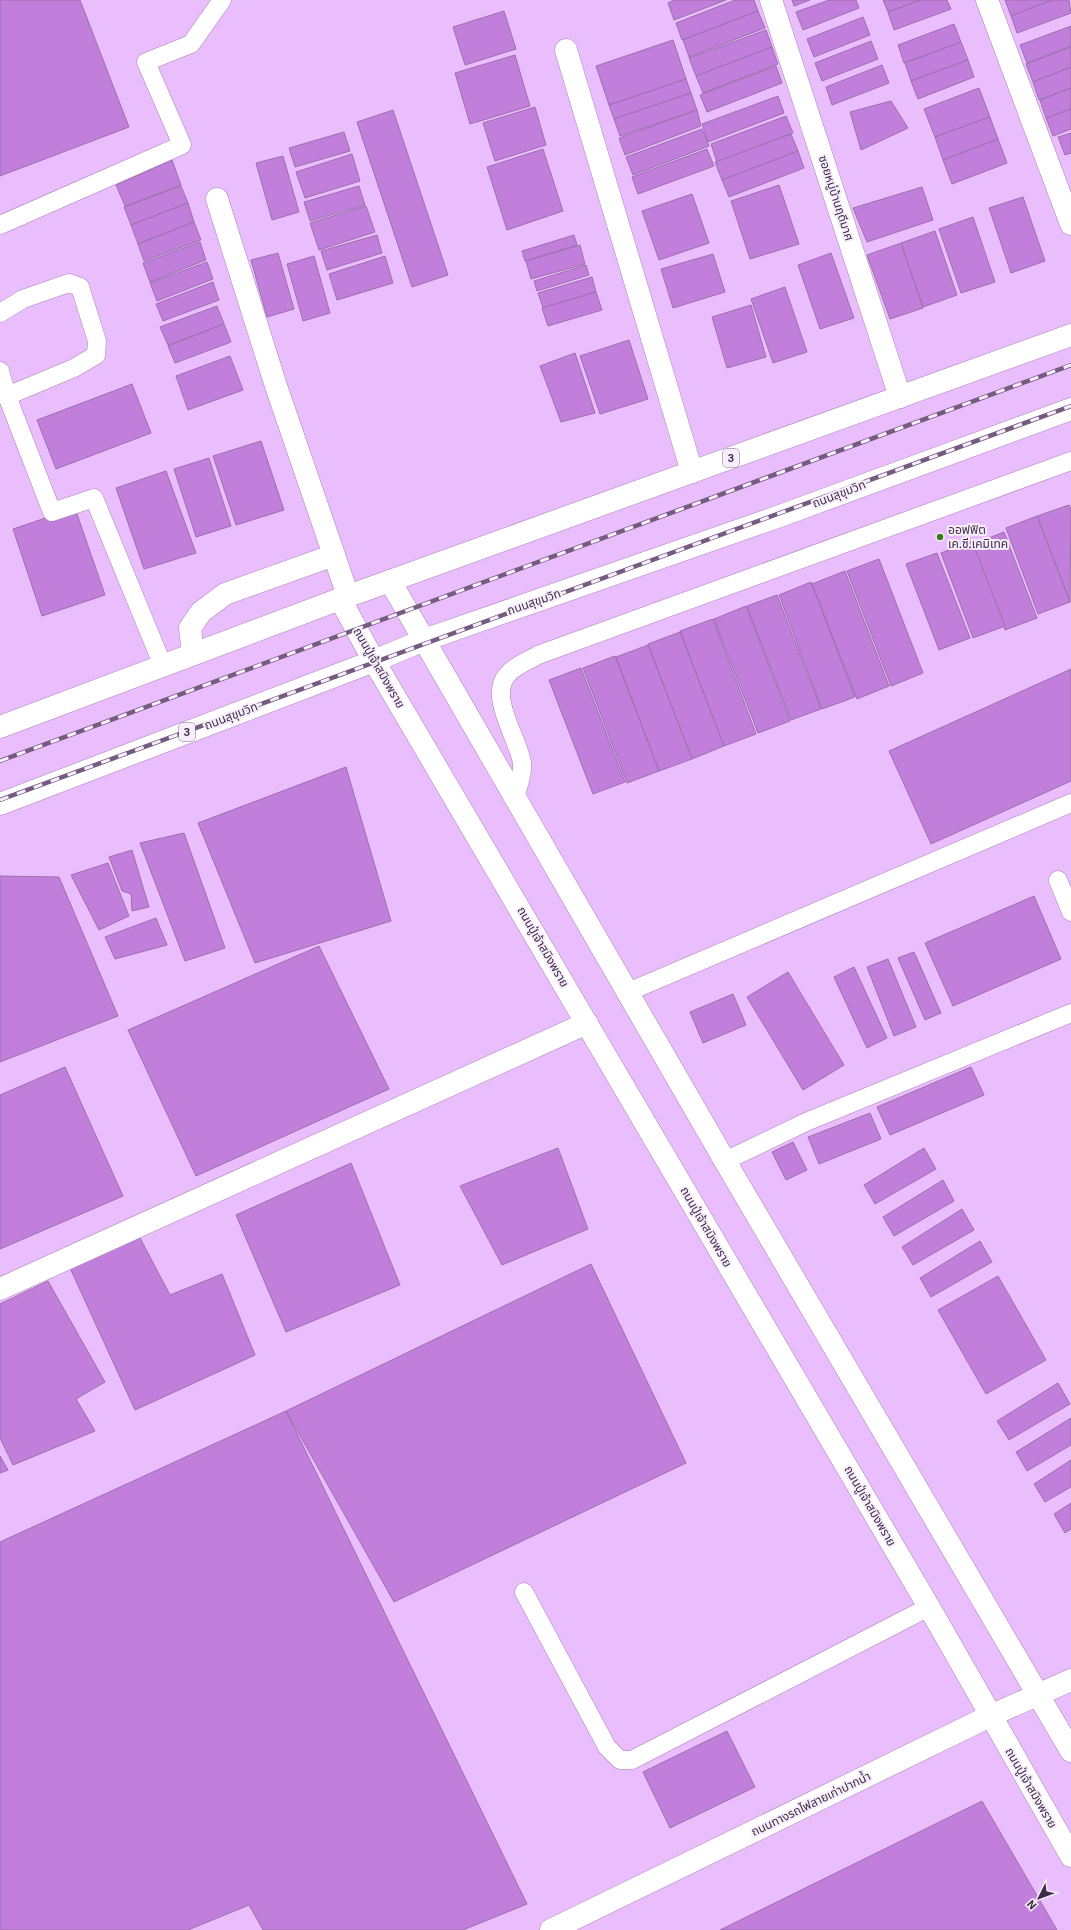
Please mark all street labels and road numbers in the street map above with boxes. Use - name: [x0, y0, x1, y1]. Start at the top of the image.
- street label: ซอยหมู่บ้านฤดีมาศ: [816, 154, 856, 242]
- road number: 3: [723, 449, 739, 467]
- street label: ถนนสุขุมวิท: [810, 477, 868, 511]
- street label: ถนนสุขุมวิท: [505, 586, 563, 618]
- street label: ถนนปู่เจ้าสมิงพราย: [350, 625, 408, 711]
- street label: ถนนสุขุมวิท: [202, 699, 260, 733]
- road number: 3: [179, 723, 195, 741]
- street label: ถนนปู่เจ้าสมิงพราย: [514, 904, 572, 990]
- street label: ถนนปู่เจ้าสมิงพราย: [677, 1184, 735, 1270]
- street label: ถนนปู่เจ้าสมิงพราย: [841, 1463, 899, 1549]
- street label: ถนนปู่เจ้าสมิงพราย: [1002, 1745, 1060, 1831]
- street label: ถนนทางรถไฟสายเก่าปากน้ำ: [748, 1767, 873, 1839]

